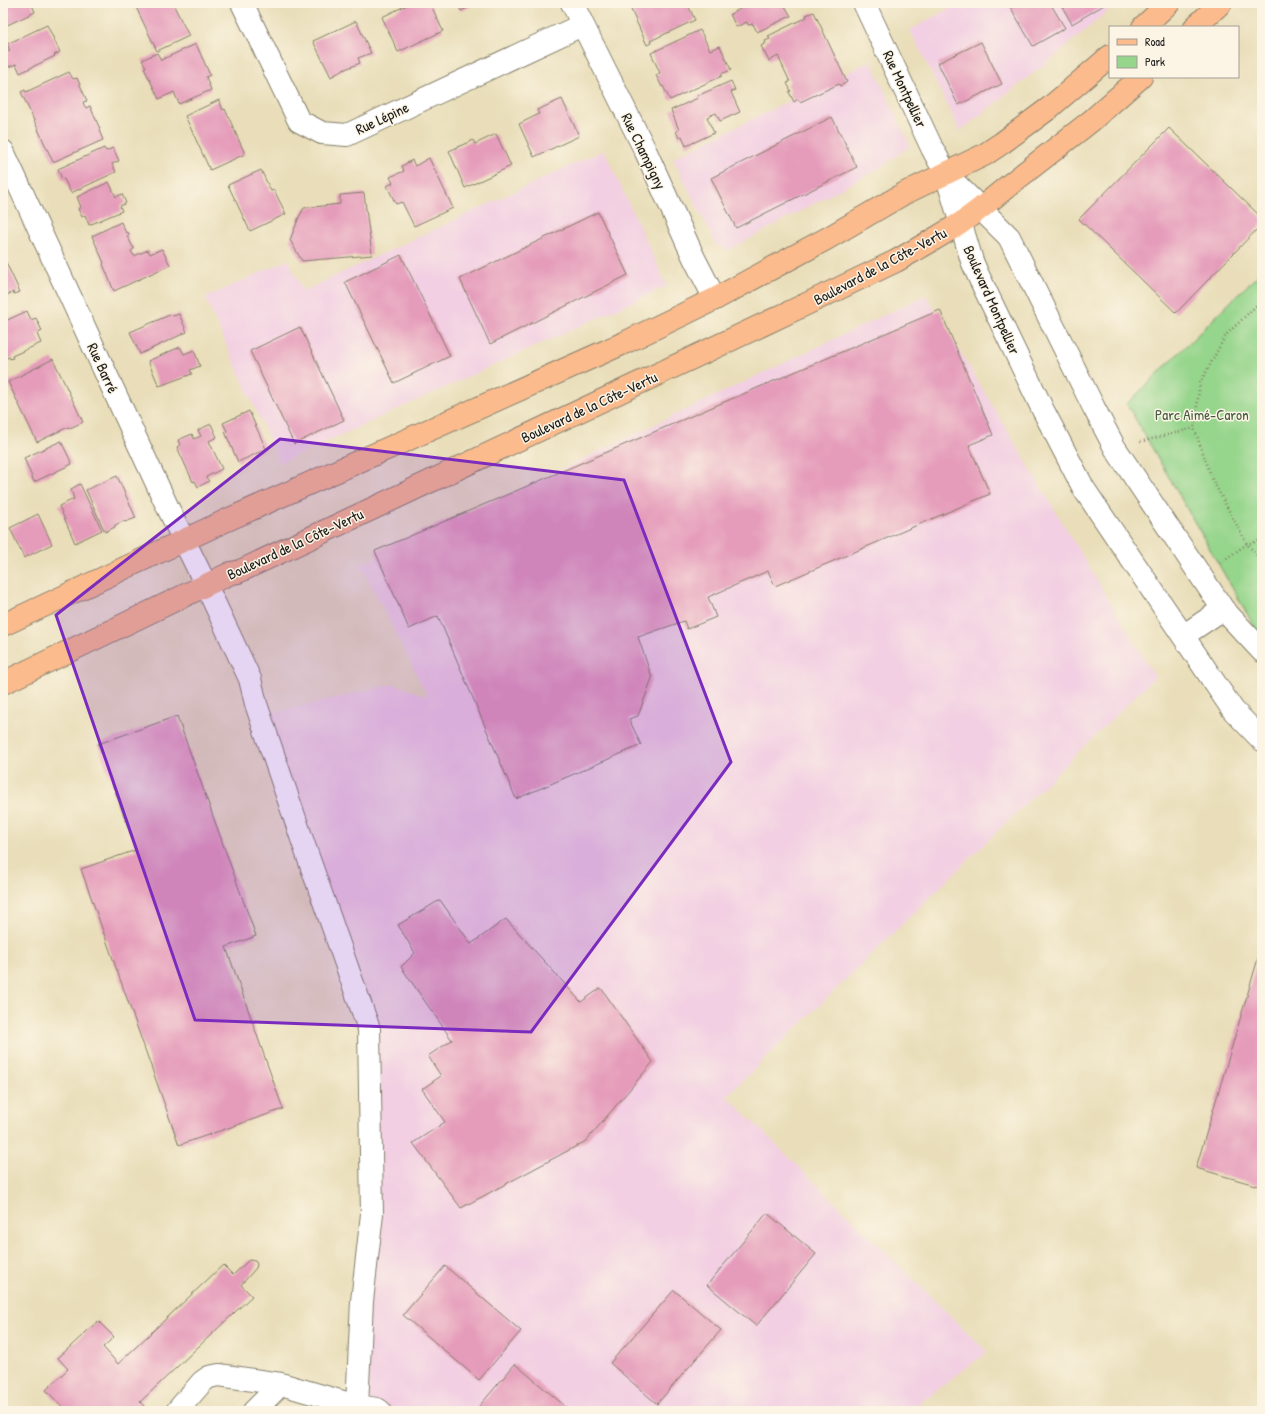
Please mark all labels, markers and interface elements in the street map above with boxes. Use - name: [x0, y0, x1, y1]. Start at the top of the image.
- legend: [1109, 26, 1239, 78]
- text: Road: [1145, 33, 1165, 50]
- street label: Rue Montpellier: [878, 47, 932, 131]
- text: Park: [1145, 53, 1165, 70]
- street label: Rue Lépine: [352, 97, 412, 139]
- street label: Rue Champigny: [616, 109, 672, 193]
- street label: Boulevard de la Côte-Vertu: [810, 222, 950, 310]
- street label: Boulevard Montpellier: [959, 242, 1026, 358]
- street label: Rue Barré: [82, 339, 124, 397]
- street label: Boulevard de la Côte-Vertu: [518, 366, 660, 448]
- park label: Parc Aimé-Caron: [1155, 404, 1249, 425]
- street label: Boulevard de la Côte-Vertu: [224, 503, 366, 585]

